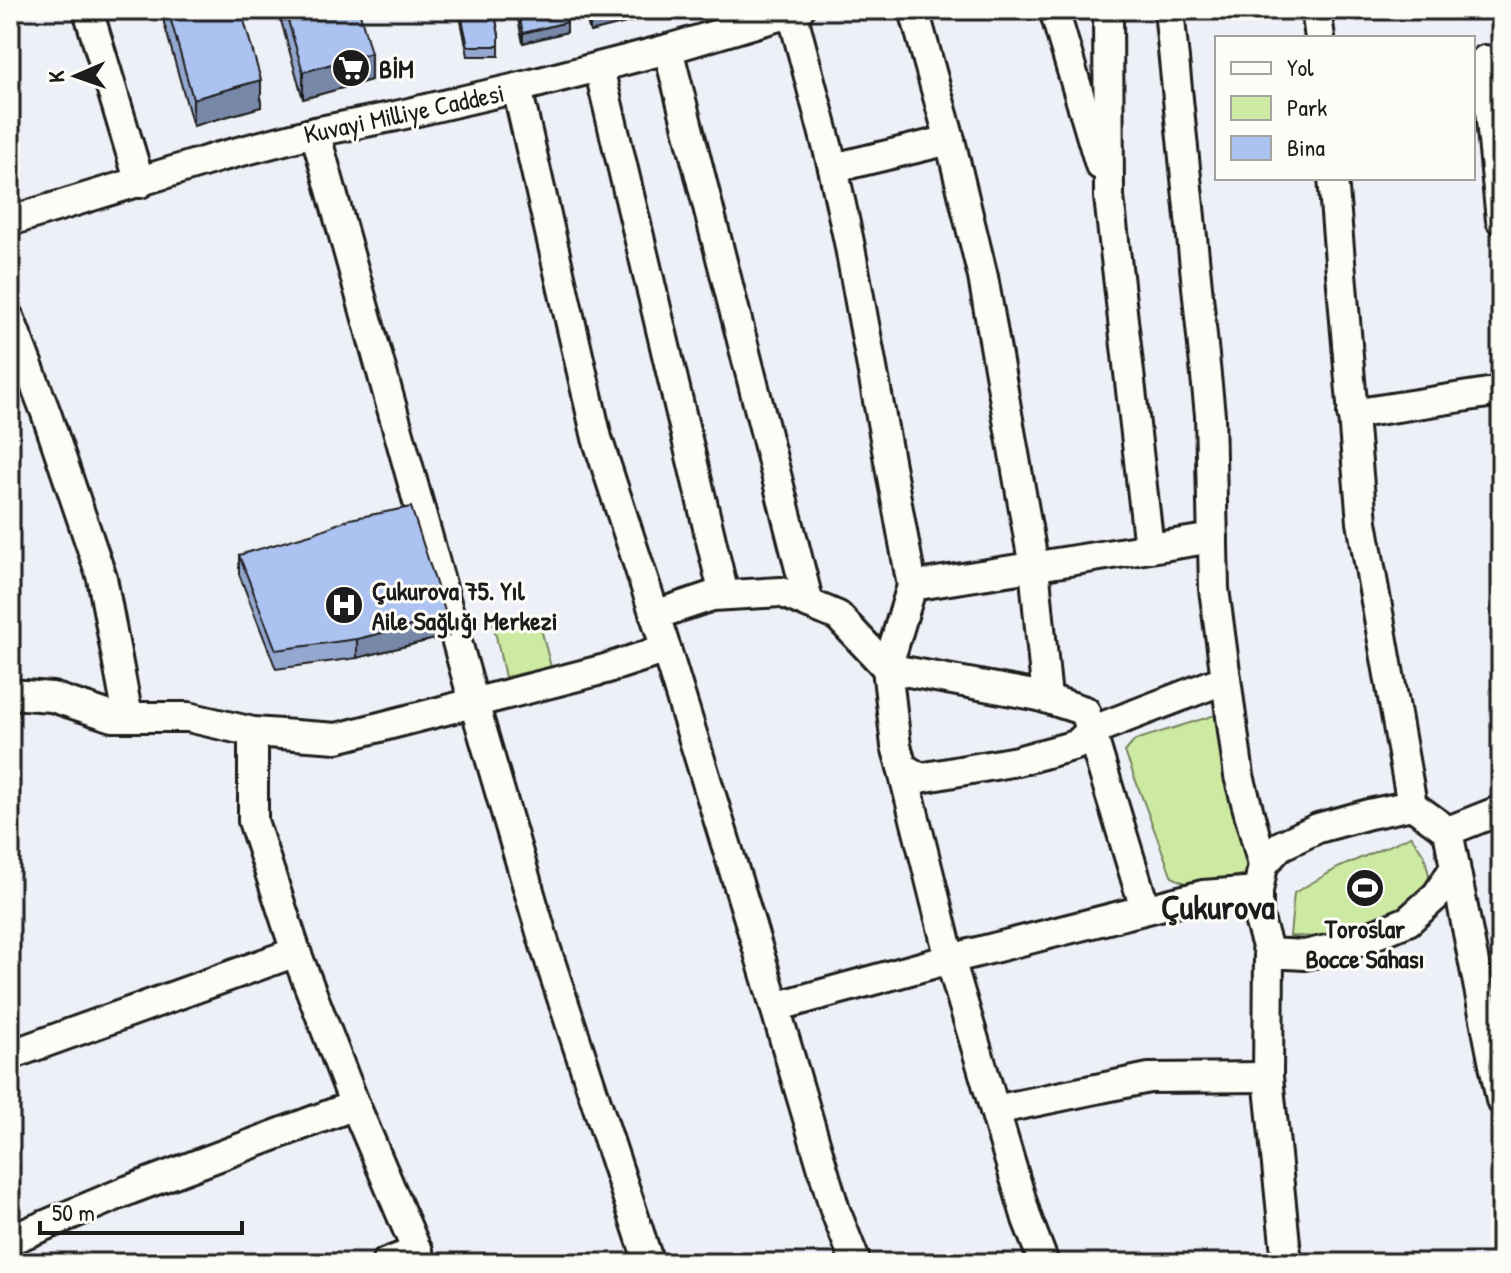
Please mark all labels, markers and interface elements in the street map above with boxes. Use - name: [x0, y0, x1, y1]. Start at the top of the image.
- north arrow: [36, 36, 116, 116]
- legend: [1215, 36, 1475, 180]
- supermarket icon: BİM: [330, 47, 372, 89]
- place label: BİM: [379, 51, 414, 86]
- text: Yol: [1287, 51, 1314, 83]
- text: K: [41, 70, 71, 83]
- street label: Kuvayi Milliye Caddesi: [301, 75, 507, 151]
- text: Park: [1287, 91, 1327, 123]
- text: Bina: [1287, 131, 1325, 163]
- place label: Çukurova 75. Yıl Aile Sağlığı Merkezi: [372, 573, 557, 639]
- hospital icon: Çukurova 75. Yıl Aile Sağlığı Merkezi: [323, 584, 365, 626]
- sports icon: Toroslar Bocce Sahası: [1344, 867, 1386, 909]
- district label: Çukurova: [1161, 884, 1275, 930]
- place label: Toroslar Bocce Sahası: [1305, 911, 1425, 976]
- scale bar: [40, 1185, 242, 1235]
- text: 50 m: [52, 1196, 95, 1228]

